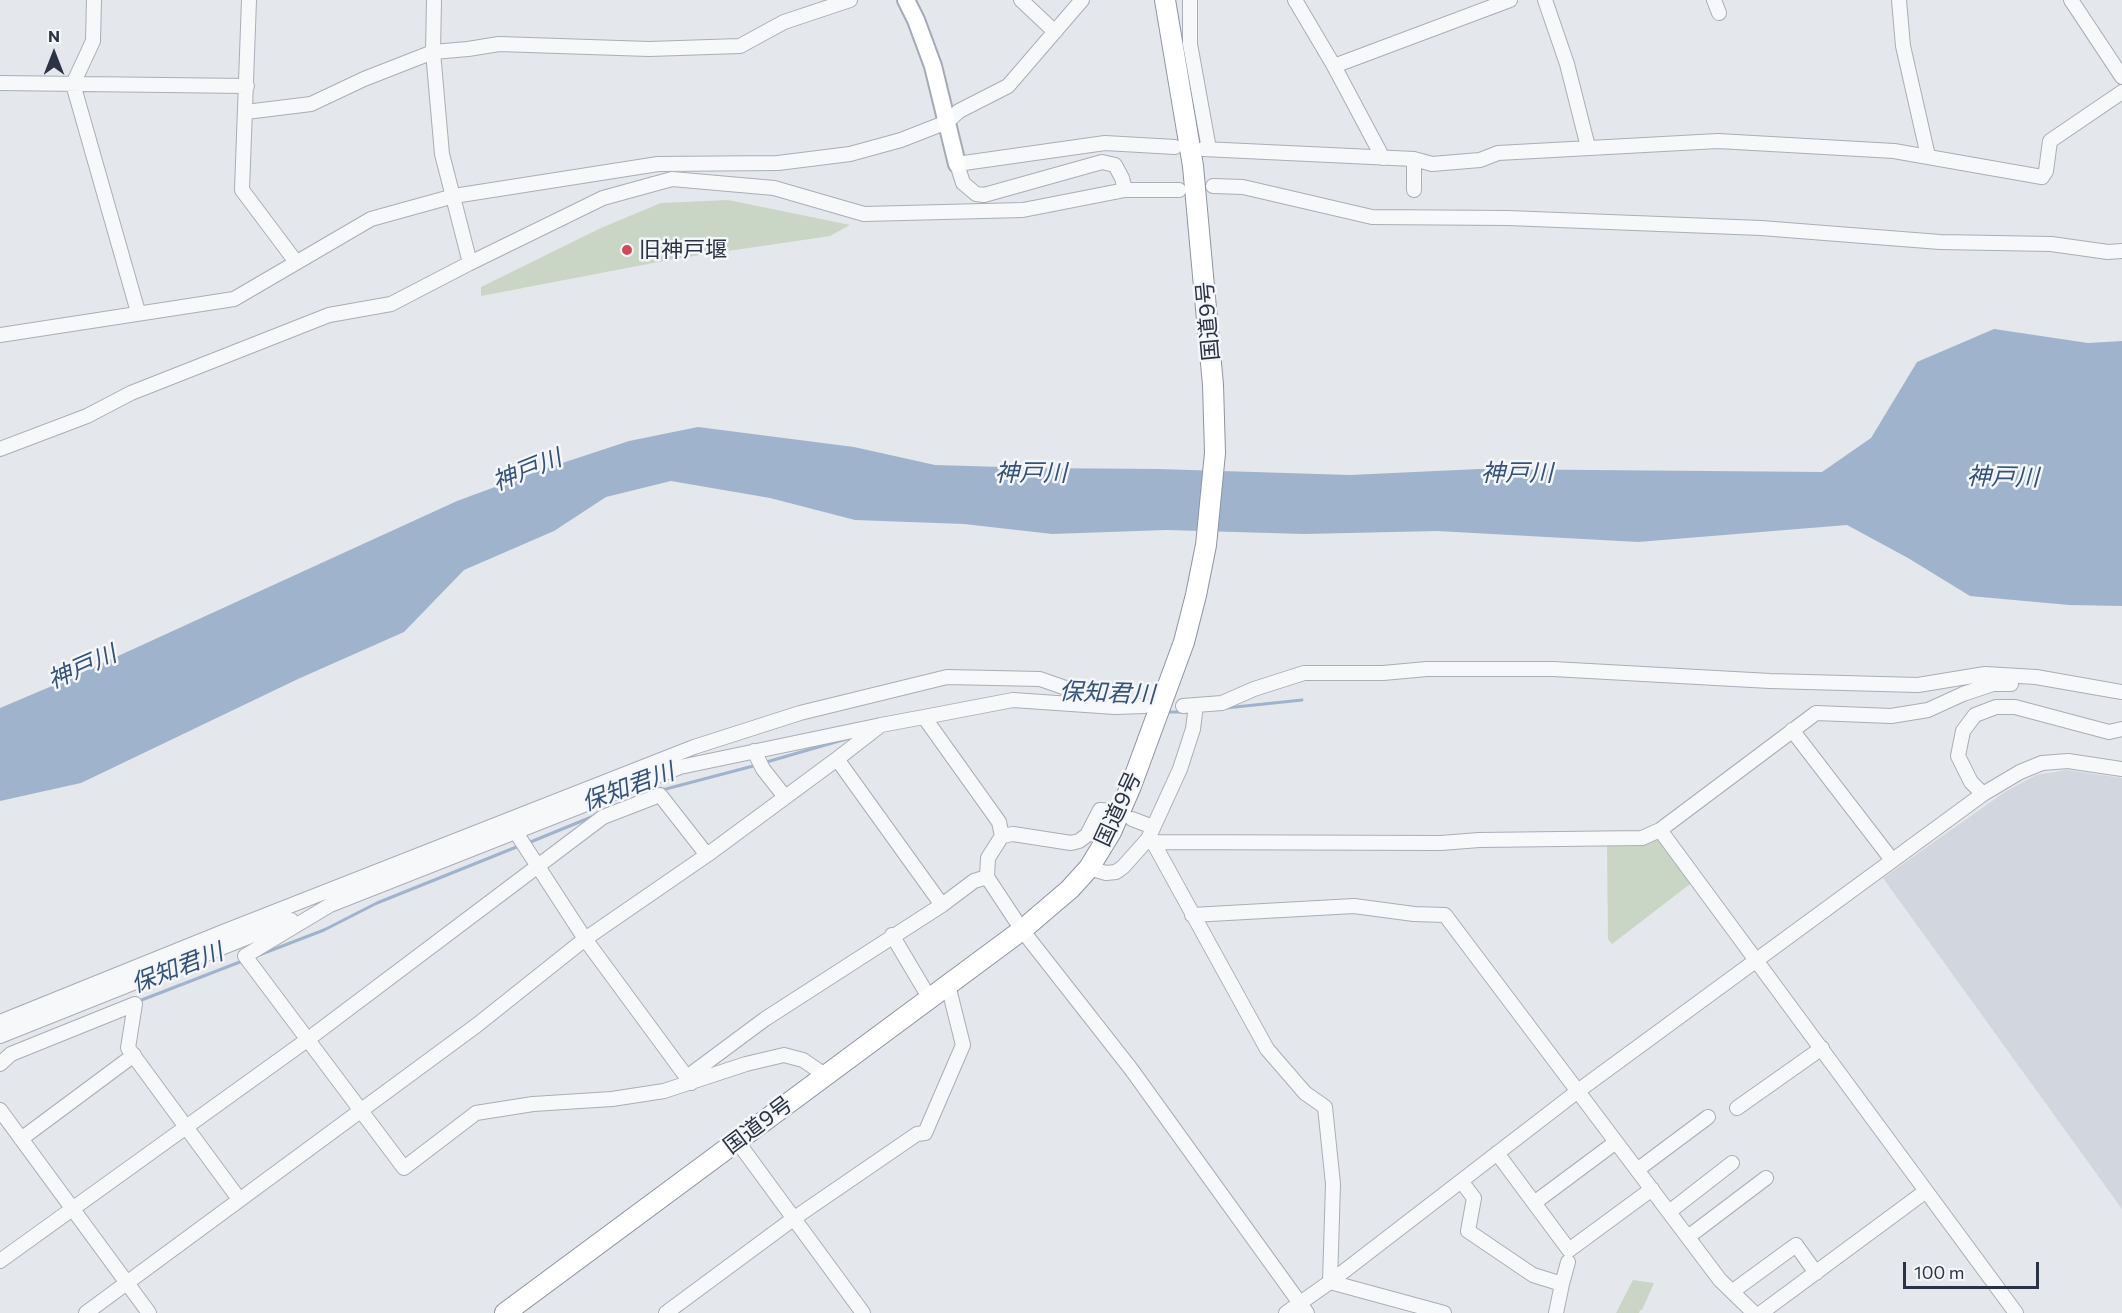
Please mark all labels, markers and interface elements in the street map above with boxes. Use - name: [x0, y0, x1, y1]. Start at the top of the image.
- north arrow: [24, 24, 84, 84]
- text: N: [48, 26, 60, 45]
- place label: 旧神戸堰: [639, 237, 727, 263]
- marker: 旧神戸堰: [620, 243, 634, 257]
- street label: 国道9号: [1191, 280, 1225, 362]
- water label: 神戸川: [488, 443, 566, 497]
- water label: 神戸川: [995, 459, 1067, 487]
- water label: 神戸川: [1481, 459, 1553, 487]
- water label: 神戸川: [1967, 462, 2039, 492]
- water label: 神戸川: [43, 639, 121, 695]
- water label: 保知君川: [1059, 677, 1155, 709]
- water label: 保知君川: [578, 757, 678, 817]
- street label: 国道9号: [1089, 767, 1147, 851]
- water label: 保知君川: [127, 937, 227, 999]
- street label: 国道9号: [718, 1091, 798, 1159]
- scale bar: [1906, 1250, 2042, 1288]
- text: 100 m: [1914, 1261, 1964, 1283]

